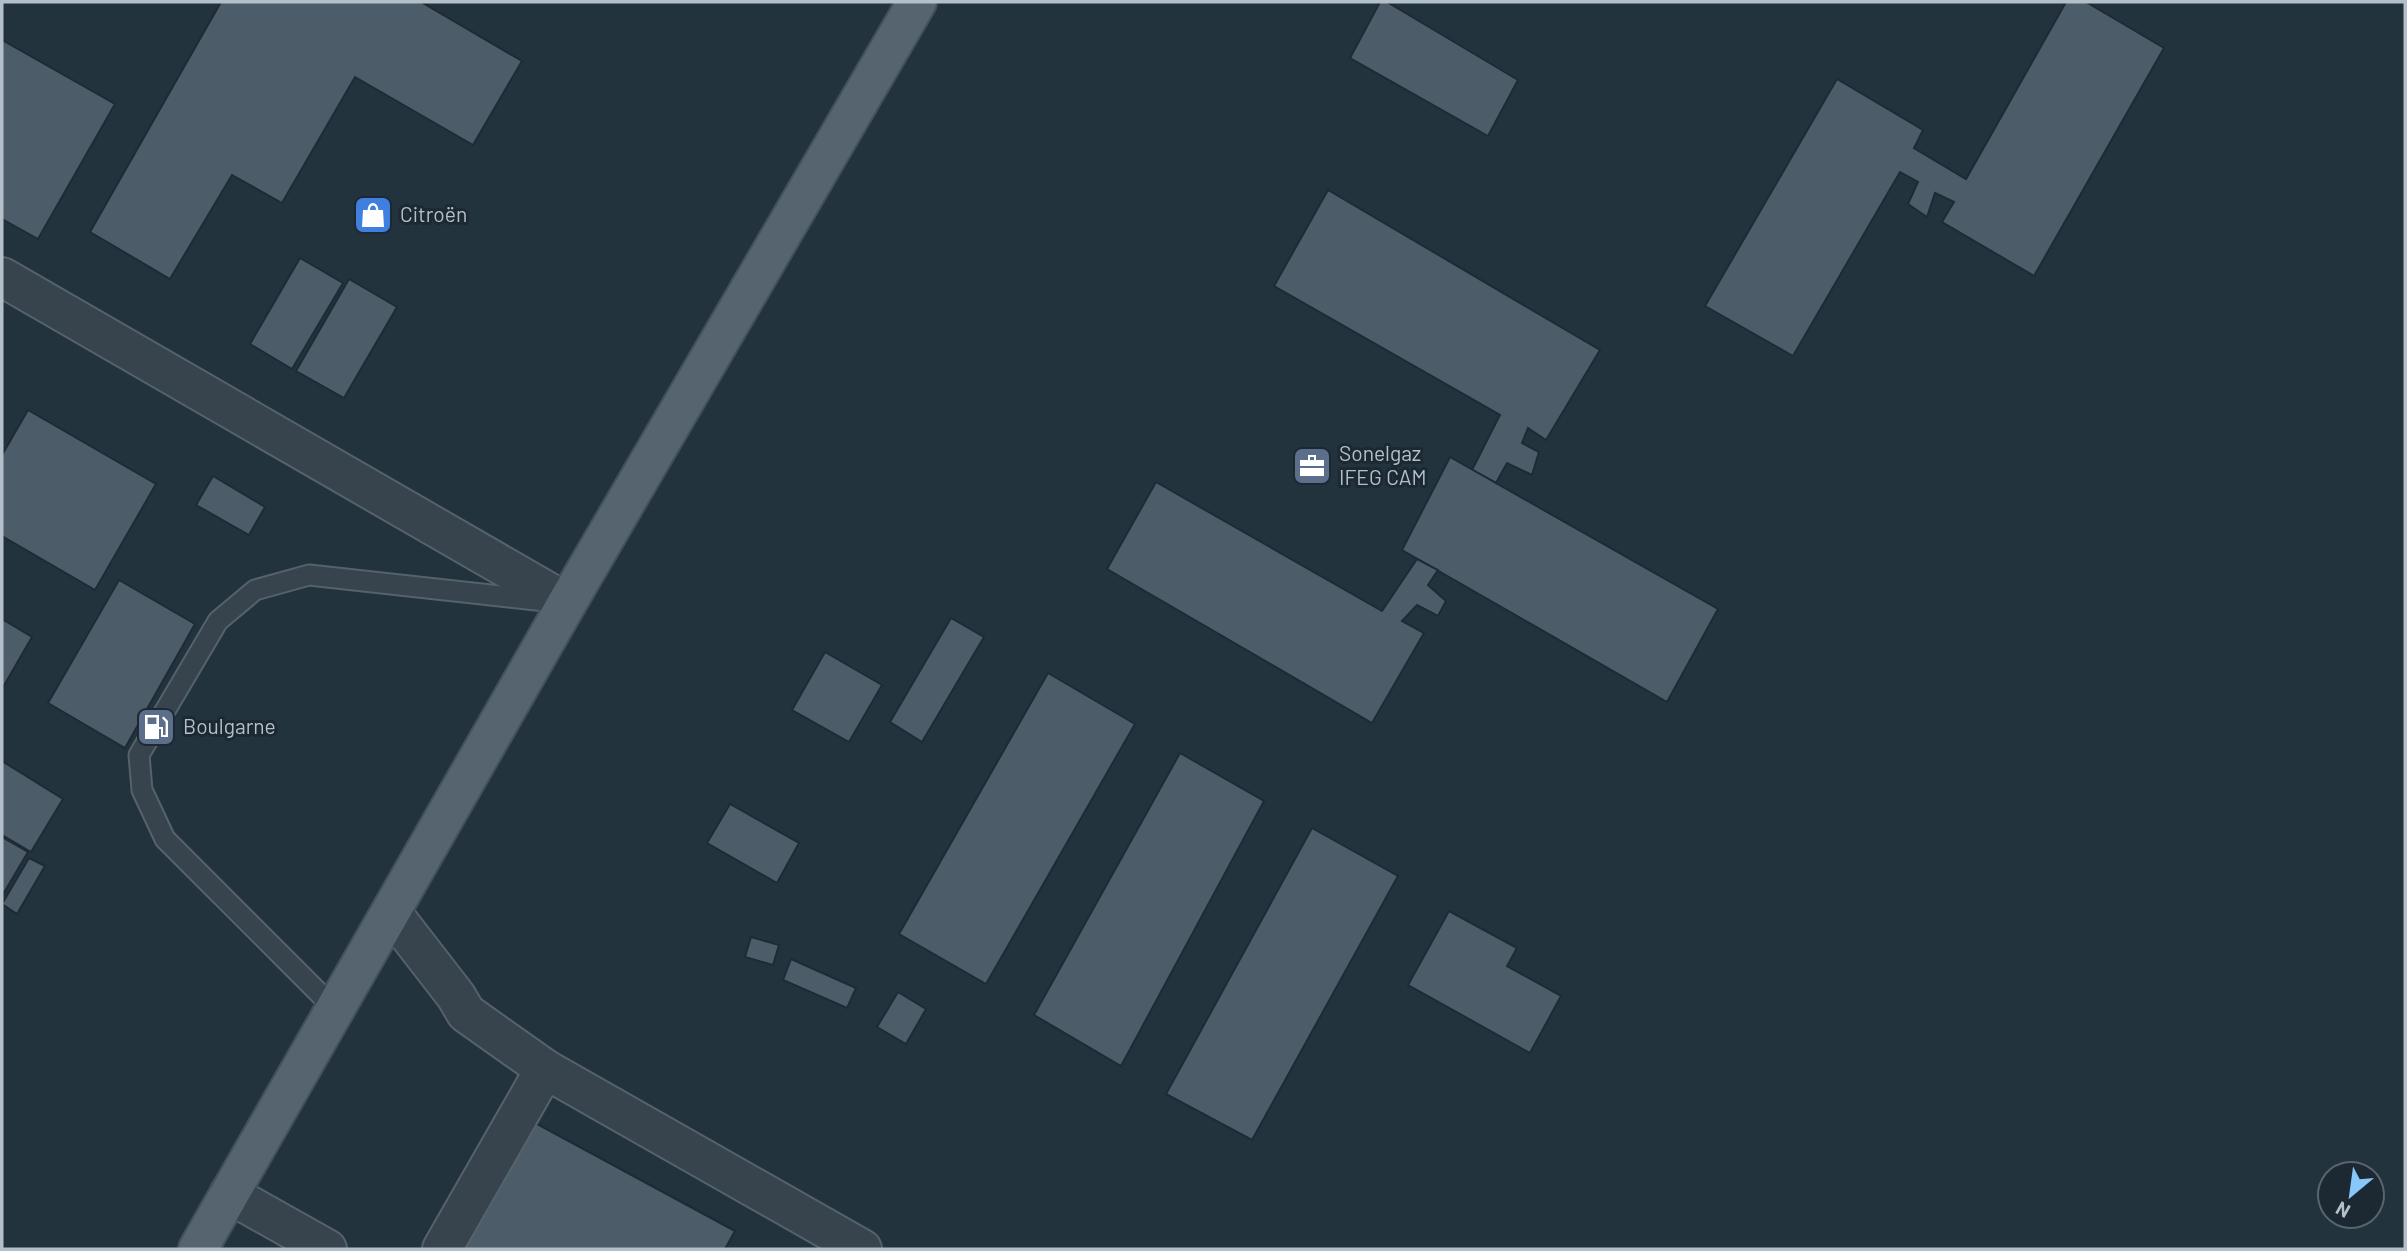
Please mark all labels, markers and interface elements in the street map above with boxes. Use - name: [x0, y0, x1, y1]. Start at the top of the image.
- shop icon: Citroën: [352, 194, 394, 236]
- place label: Citroën: [400, 201, 467, 226]
- place label: Sonelgaz IFEG CAM: [1339, 440, 1427, 489]
- office icon: Sonelgaz IFEG CAM: [1291, 445, 1333, 487]
- fuel station icon: Boulgarne: [135, 706, 177, 748]
- place label: Boulgarne: [183, 713, 276, 738]
- north arrow: [2316, 1160, 2386, 1230]
- text: N: [2331, 1197, 2354, 1223]

